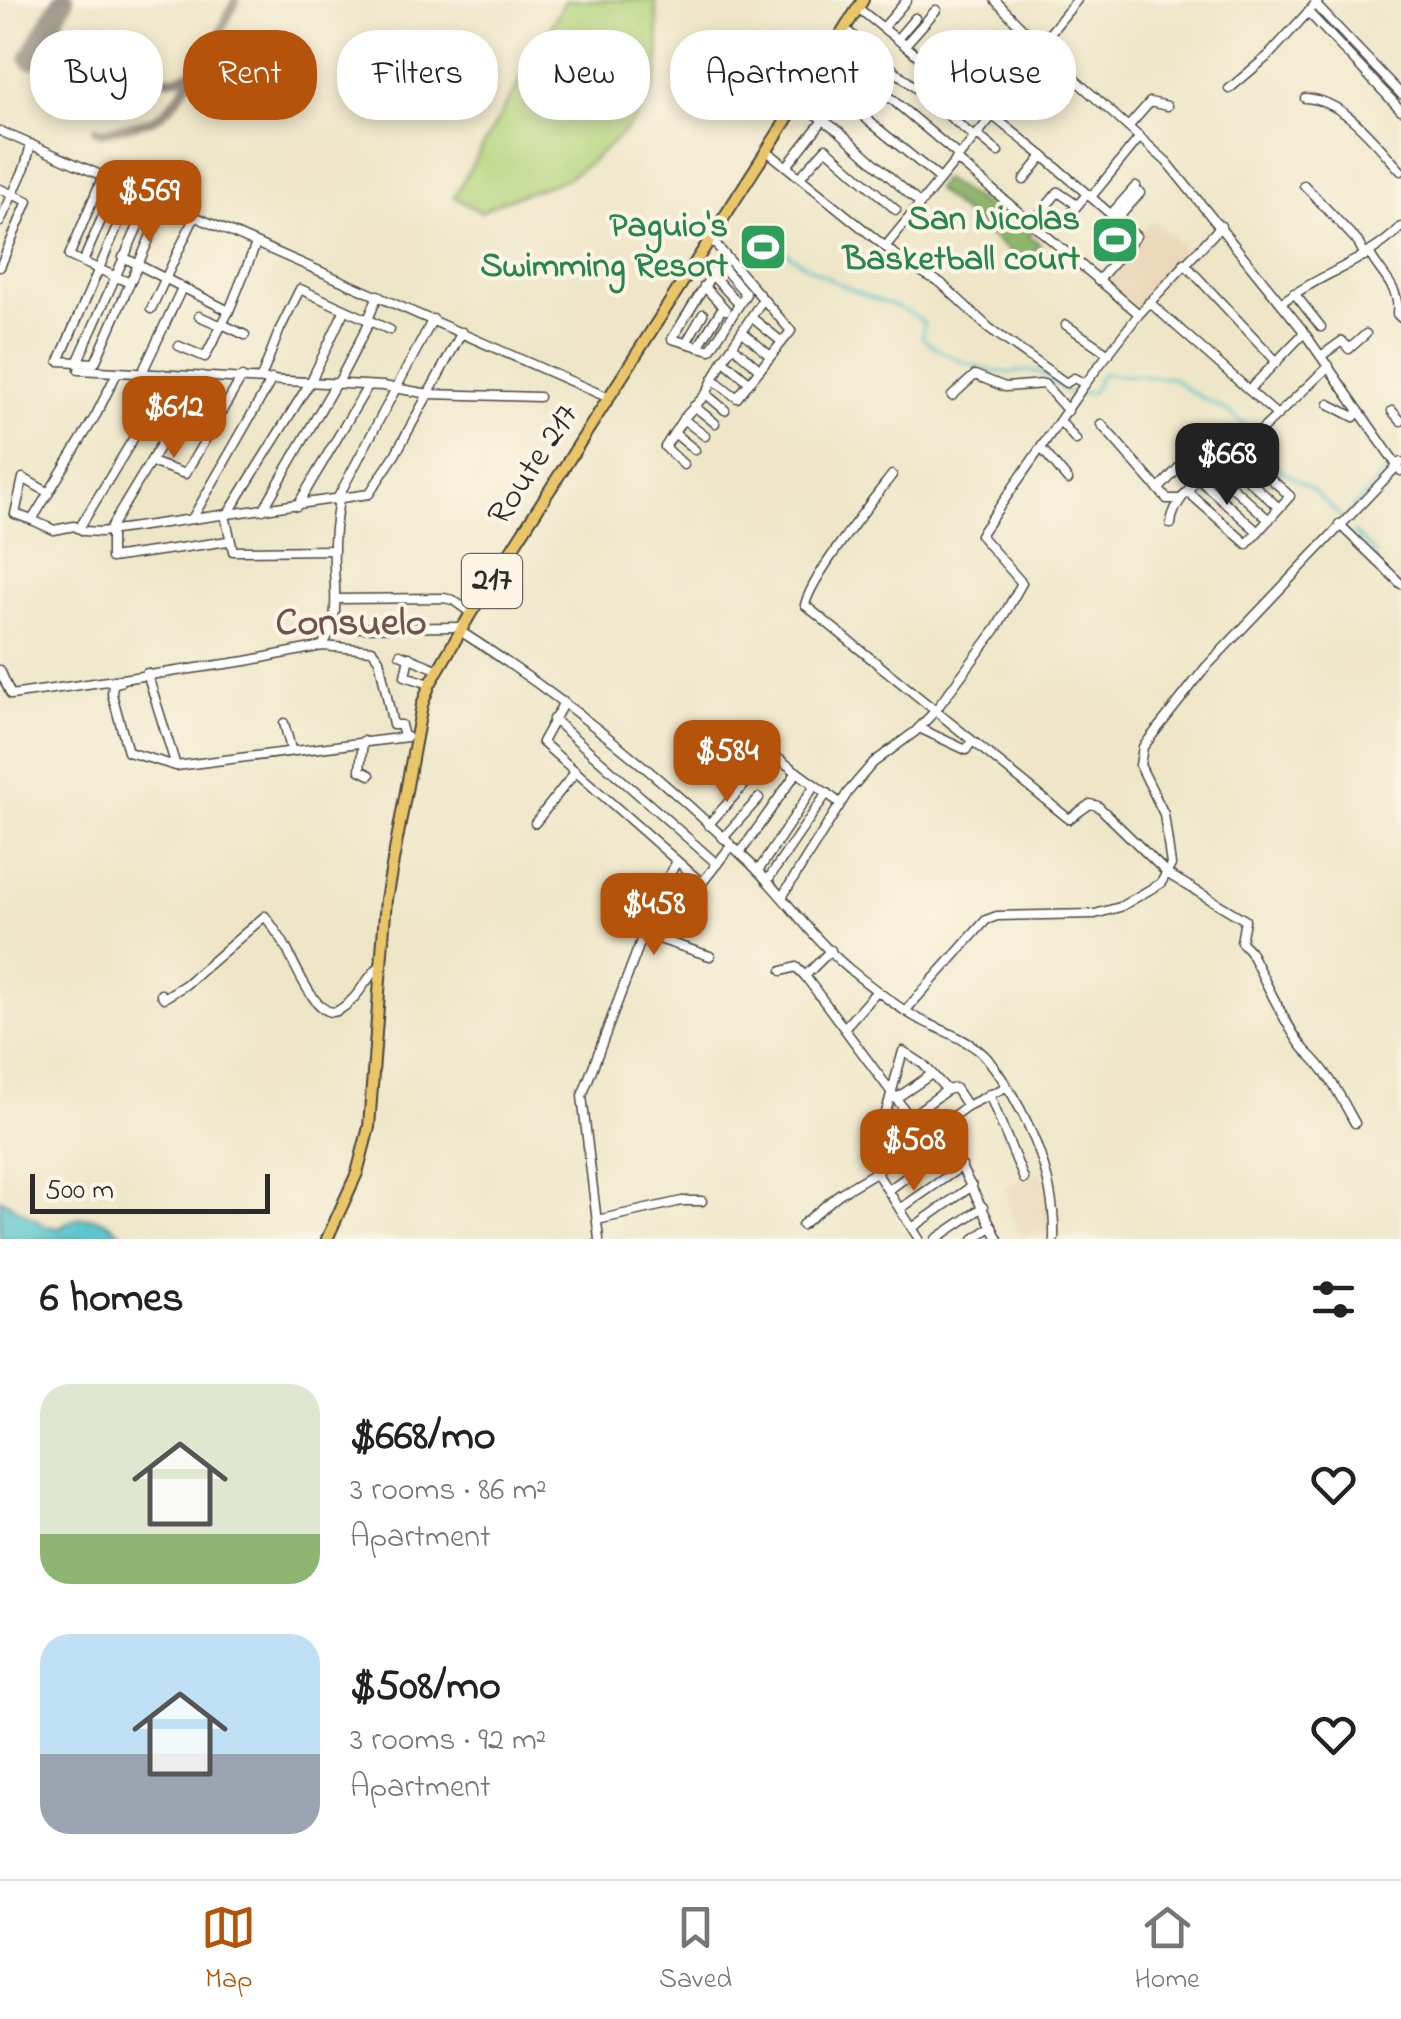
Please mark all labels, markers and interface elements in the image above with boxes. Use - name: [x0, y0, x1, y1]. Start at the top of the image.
- chip: Buy: [30, 30, 163, 120]
- chip: Rent: [183, 30, 317, 120]
- chip: Filters: [337, 30, 498, 120]
- chip: New: [518, 30, 650, 120]
- chip: Apartment: [670, 30, 894, 120]
- chip: House: [914, 30, 1076, 120]
- pin: $569: [90, 160, 208, 245]
- text: $569: [118, 169, 180, 216]
- place label: San Nicolas Basketball court: [841, 195, 1080, 286]
- place label: Paguio's Swimming Resort: [480, 202, 728, 294]
- sports icon: San Nicolas Basketball court: [1089, 214, 1141, 266]
- sports icon: Paguio's Swimming Resort: [737, 221, 789, 273]
- pin: $612: [115, 376, 233, 461]
- text: $612: [144, 385, 204, 432]
- street label: Route 217: [475, 394, 593, 536]
- pin: $668: [1168, 423, 1286, 508]
- text: $668: [1197, 432, 1257, 479]
- road number: 217: [462, 554, 522, 608]
- district label: Consuelo: [275, 595, 427, 654]
- pin: $584: [668, 720, 786, 805]
- text: $584: [696, 729, 758, 776]
- pin: $458: [595, 873, 713, 958]
- text: $458: [623, 882, 685, 929]
- pin: $508: [855, 1109, 973, 1194]
- text: $508: [882, 1118, 946, 1165]
- scale bar: [30, 1169, 270, 1214]
- text: 500 m: [45, 1171, 114, 1212]
- text: 6 homes: [40, 1269, 184, 1330]
- icon: filters: [1306, 1272, 1361, 1327]
- text: $668/mo: [350, 1407, 496, 1468]
- icon: home: [120, 1424, 240, 1544]
- icon: heart: [1306, 1457, 1361, 1512]
- text: 3 rooms · 86 m²: [350, 1468, 547, 1515]
- text: Apartment: [350, 1515, 491, 1562]
- text: $508/mo: [350, 1657, 501, 1718]
- icon: home: [120, 1674, 240, 1794]
- icon: heart: [1306, 1707, 1361, 1762]
- text: 3 rooms · 92 m²: [350, 1718, 546, 1765]
- text: Apartment: [350, 1765, 491, 1812]
- tab: Map: [201, 1900, 256, 2001]
- tab: Saved: [659, 1900, 732, 2001]
- tab: Home: [1135, 1900, 1200, 2001]

